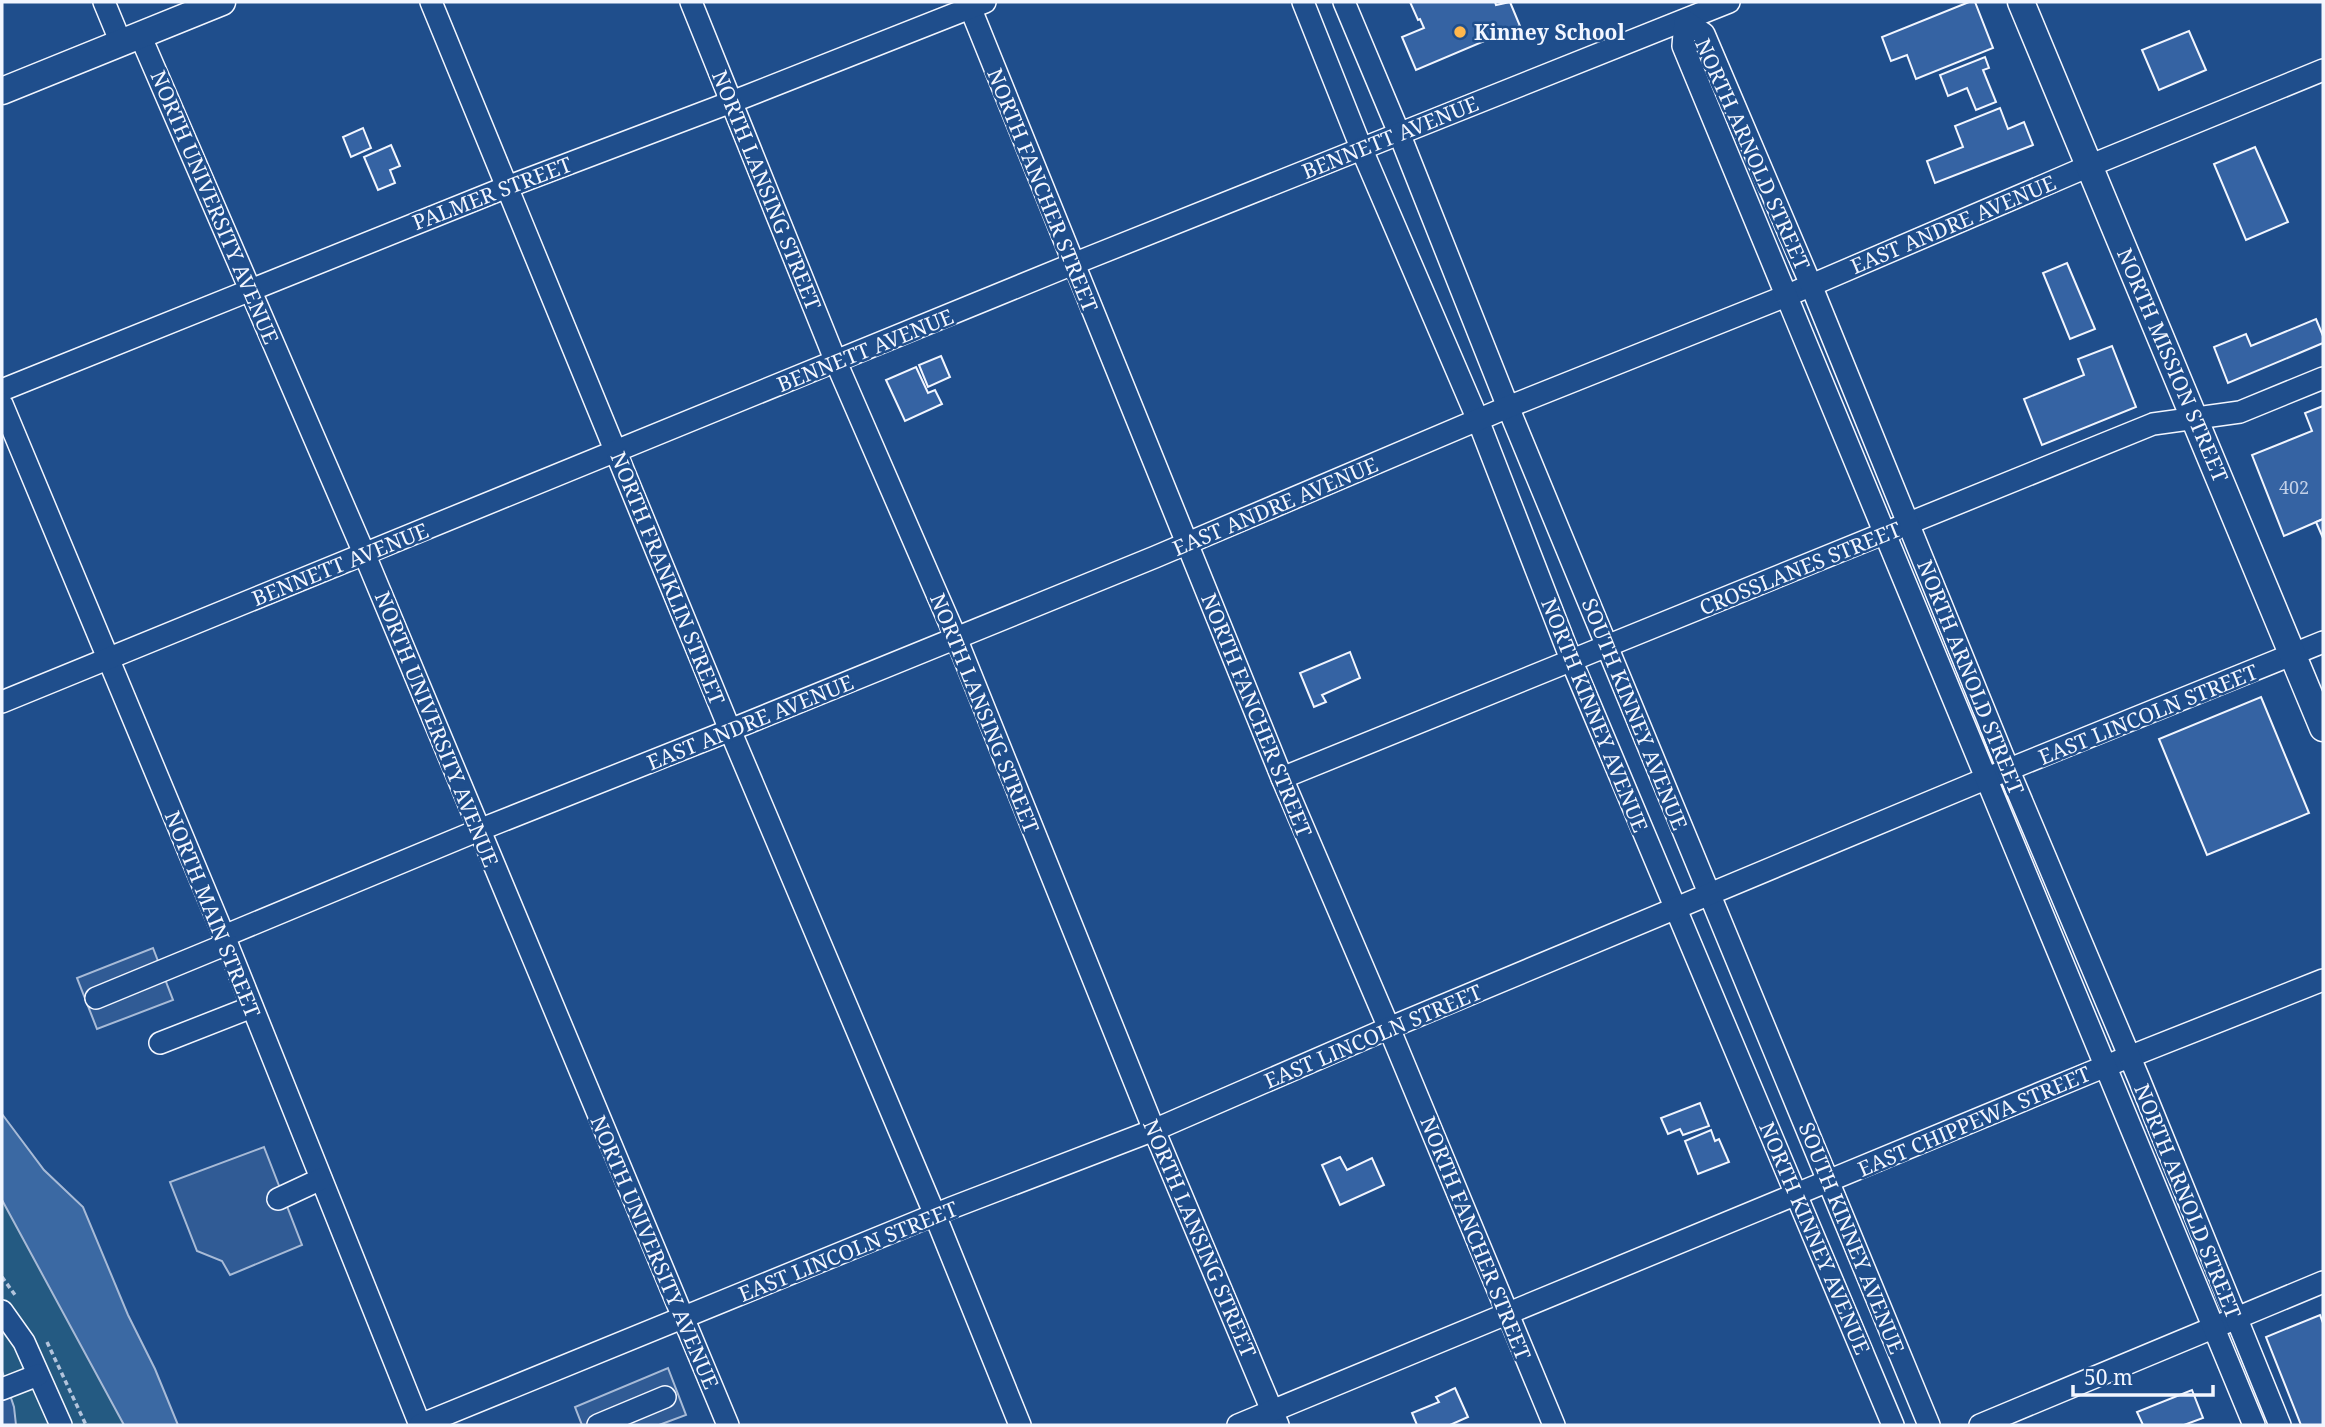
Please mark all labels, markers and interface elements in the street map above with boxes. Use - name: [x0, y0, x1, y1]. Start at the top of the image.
- place label: Kinney School: [1474, 18, 1625, 46]
- marker: Kinney School: [1452, 24, 1468, 40]
- street label: NORTH ARNOLD STREET: [1689, 34, 1817, 274]
- street label: NORTH FANCHER STREET: [981, 64, 1105, 316]
- street label: NORTH UNIVERSITY AVENUE: [144, 66, 286, 348]
- street label: NORTH LANSING STREET: [706, 66, 828, 314]
- street label: BENNETT AVENUE: [1298, 89, 1482, 185]
- street label: PALMER STREET: [408, 150, 576, 236]
- street label: EAST ANDRE AVENUE: [1846, 168, 2060, 280]
- street label: NORTH MISSION STREET: [2111, 244, 2235, 486]
- street label: BENNETT AVENUE: [773, 302, 957, 398]
- street label: NORTH FRANKLIN STREET: [604, 447, 732, 709]
- street label: EAST ANDRE AVENUE: [1168, 450, 1382, 562]
- house number: 402: [2279, 475, 2309, 499]
- street label: CROSSLANES STREET: [1695, 515, 1905, 621]
- street label: BENNETT AVENUE: [248, 516, 432, 612]
- street label: NORTH ARNOLD STREET: [1911, 556, 2031, 799]
- street label: NORTH UNIVERSITY AVENUE: [369, 587, 505, 871]
- street label: NORTH LANSING STREET: [924, 589, 1046, 837]
- street label: NORTH FANCHER STREET: [1195, 589, 1319, 841]
- street label: NORTH KINNEY AVENUE: [1535, 594, 1655, 836]
- street label: SOUTH KINNEY AVENUE: [1576, 594, 1694, 834]
- street label: EAST LINCOLN STREET: [2034, 657, 2262, 771]
- street label: EAST ANDRE AVENUE: [643, 668, 857, 776]
- street label: NORTH MAIN STREET: [159, 807, 267, 1022]
- street label: EAST LINCOLN STREET: [1260, 977, 1486, 1095]
- street label: EAST CHIPPEWA STREET: [1853, 1059, 2095, 1183]
- street label: NORTH ARNOLD STREET: [2128, 1080, 2248, 1323]
- street label: NORTH UNIVERSITY AVENUE: [584, 1111, 726, 1393]
- street label: NORTH FANCHER STREET: [1414, 1112, 1538, 1364]
- street label: NORTH LANSING STREET: [1137, 1115, 1263, 1361]
- street label: NORTH KINNEY AVENUE: [1753, 1117, 1877, 1359]
- street label: SOUTH KINNEY AVENUE: [1793, 1118, 1911, 1358]
- street label: EAST LINCOLN STREET: [734, 1194, 962, 1308]
- scale bar: [2073, 1354, 2213, 1398]
- text: 50 m: [2084, 1363, 2133, 1391]

